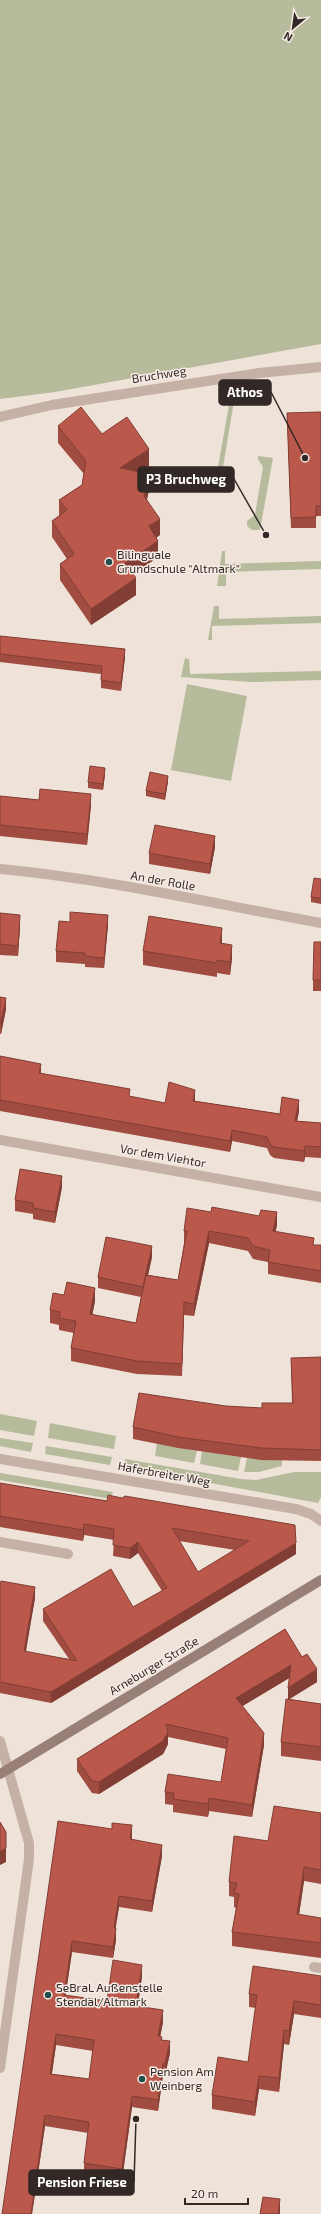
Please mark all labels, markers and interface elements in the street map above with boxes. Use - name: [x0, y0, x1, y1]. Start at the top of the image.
- north arrow: [273, 8, 313, 48]
- text: N: [281, 30, 295, 45]
- street label: Bruchweg: [131, 363, 187, 385]
- callout: Athos: [219, 380, 271, 405]
- text: Athos: [227, 384, 263, 400]
- callout: P3 Bruchweg: [138, 467, 234, 492]
- text: P3 Bruchweg: [146, 471, 226, 487]
- place label: Bilinguale Grundschule "Altmark": [117, 547, 240, 575]
- marker: Bilinguale Grundschule "Altmark": [104, 557, 114, 567]
- street label: An der Rolle: [130, 867, 197, 893]
- street label: Vor dem Viehtor: [119, 1141, 207, 1169]
- street label: Haferbreiter Weg: [117, 1458, 212, 1488]
- street label: Arneburger Straße: [106, 1633, 201, 1697]
- place label: SeBraL Außenstelle Stendal/Altmark: [56, 1980, 163, 2008]
- marker: SeBraL Außenstelle Stendal/Altmark: [43, 1990, 53, 2000]
- place label: Pension Am Weinberg: [150, 2064, 214, 2092]
- marker: Pension Am Weinberg: [137, 2074, 147, 2084]
- callout: Pension Friese: [29, 2170, 134, 2195]
- text: Pension Friese: [37, 2174, 127, 2190]
- scale bar: [185, 2180, 248, 2206]
- text: 20 m: [191, 2186, 218, 2200]

